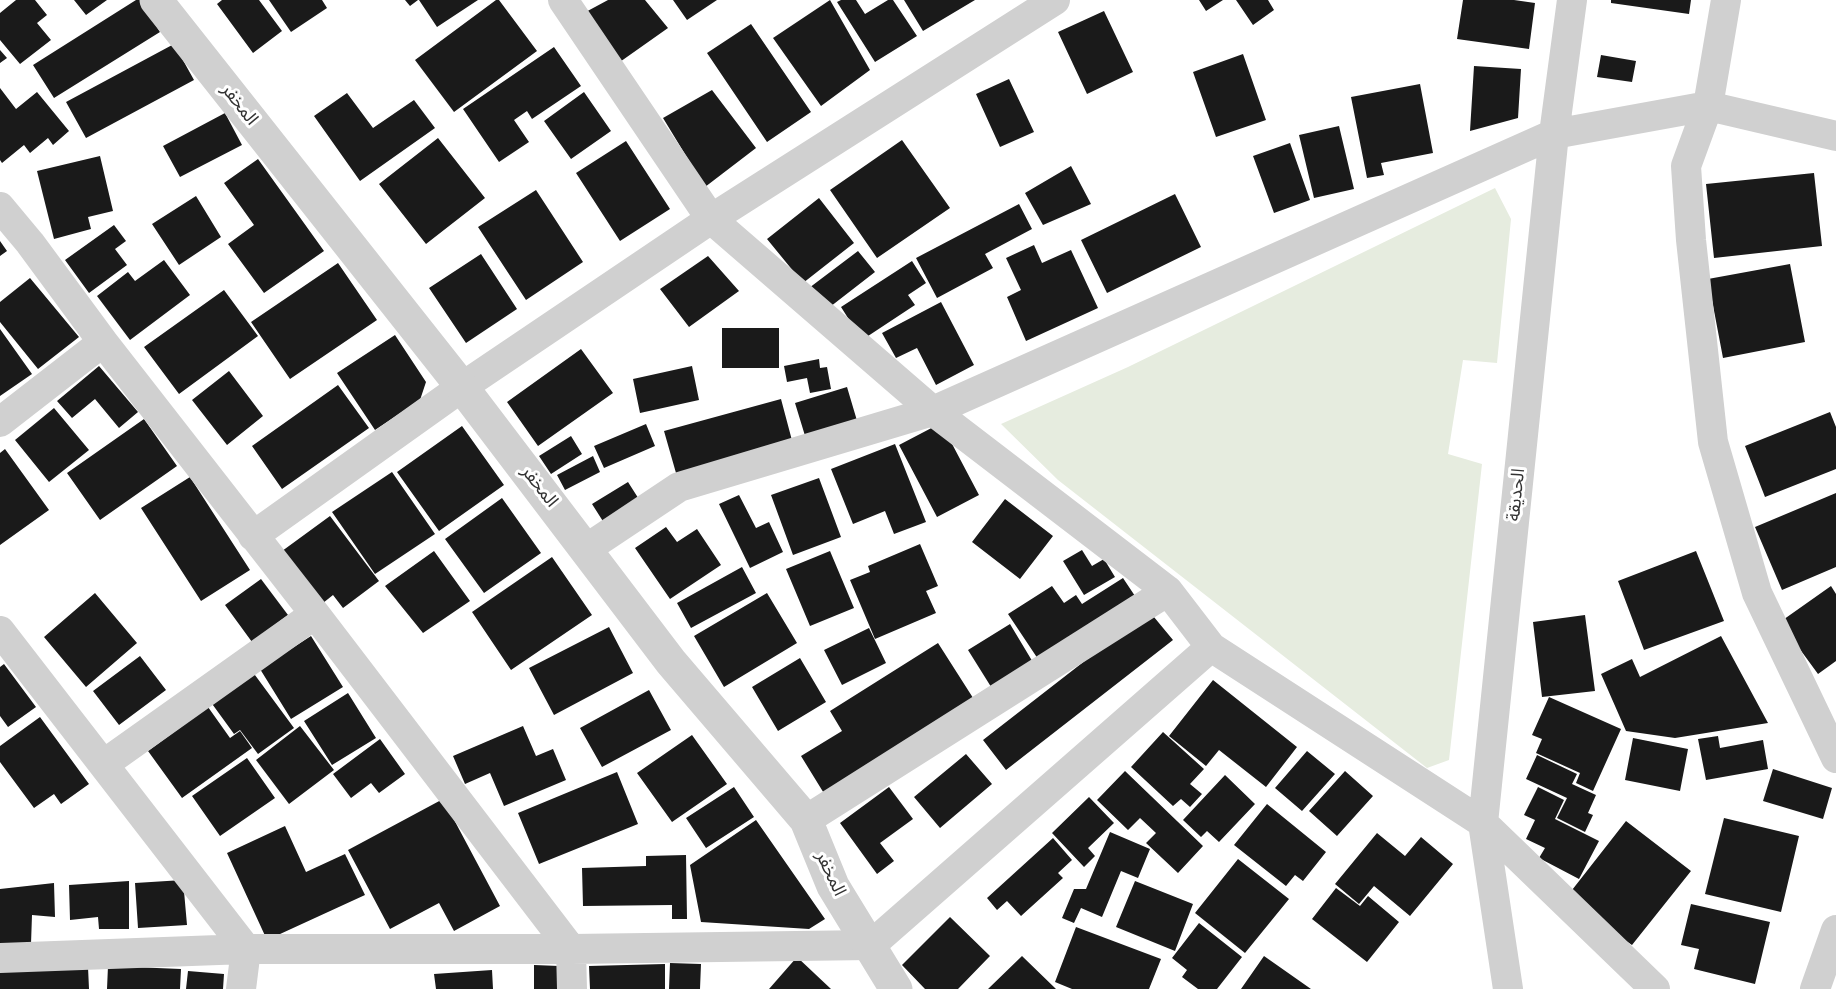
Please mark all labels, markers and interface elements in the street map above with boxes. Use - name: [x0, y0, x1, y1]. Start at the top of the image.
- street label: المخفر: [216, 80, 262, 130]
- street label: المخفر: [516, 462, 562, 512]
- street label: الحديقة: [1503, 467, 1531, 523]
- street label: المخفر: [810, 848, 850, 900]

